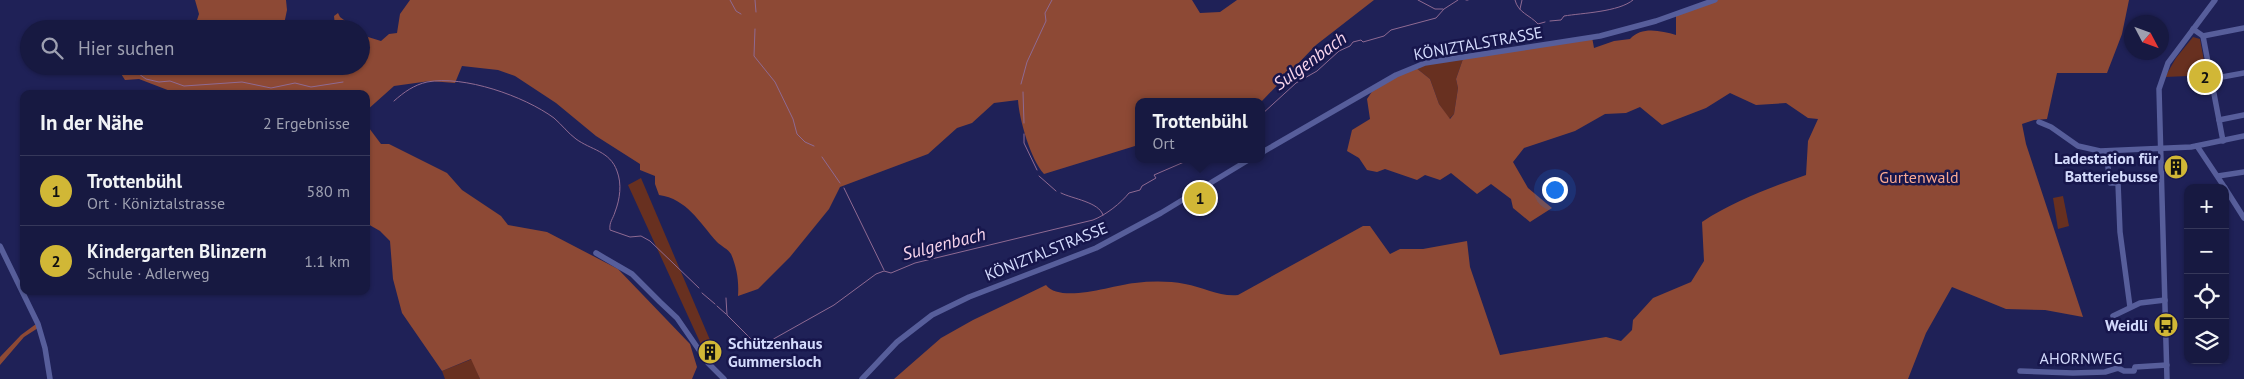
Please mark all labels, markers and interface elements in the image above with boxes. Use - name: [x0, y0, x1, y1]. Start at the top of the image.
- north arrow: [2124, 15, 2169, 60]
- search box: [20, 20, 370, 75]
- street label: KÖNIZTALSTRASSE: [1412, 22, 1544, 64]
- water label: Sulgenbach: [1268, 26, 1351, 95]
- icon: search: [38, 34, 66, 62]
- text: Hier suchen: [78, 36, 174, 60]
- pin: 2: [2189, 58, 2221, 96]
- popup: [1135, 98, 1265, 163]
- text: In der Nähe: [40, 109, 144, 136]
- text: Trottenbühl: [1152, 109, 1248, 133]
- text: 2 Ergebnisse: [263, 113, 350, 133]
- text: Ort: [1152, 133, 1175, 153]
- place label: Ladestation für Batteriebusse: [2054, 148, 2158, 186]
- building icon: Ladestation für Batteriebusse: [2163, 154, 2189, 180]
- park label: Gurtenwald: [1879, 167, 1959, 187]
- text: Trottenbühl: [87, 169, 182, 193]
- your location: [1542, 177, 1568, 203]
- pin: 1: [1184, 179, 1216, 217]
- text: 1: [51, 181, 61, 201]
- text: 580 m: [307, 181, 350, 201]
- map controls: [2184, 184, 2229, 364]
- button: +: [2184, 184, 2229, 229]
- text: Ort · Köniztalstrasse: [87, 193, 225, 213]
- street label: KÖNIZTALSTRASSE: [982, 217, 1110, 285]
- water label: Sulgenbach: [900, 222, 988, 265]
- button: −: [2184, 229, 2229, 274]
- text: Kindergarten Blinzern: [87, 239, 267, 263]
- text: 2: [51, 251, 61, 271]
- text: 1.1 km: [304, 251, 350, 271]
- text: Schule · Adlerweg: [87, 263, 210, 283]
- button: locate: [2184, 274, 2229, 319]
- bus stop icon: Weidli: [2153, 312, 2179, 338]
- place label: Weidli: [2105, 315, 2148, 335]
- button: layers: [2184, 319, 2229, 364]
- place label: Schützenhaus Gummersloch: [728, 333, 823, 371]
- building icon: Schützenhaus Gummersloch: [697, 339, 723, 365]
- street label: AHORNWEG: [2040, 348, 2122, 368]

